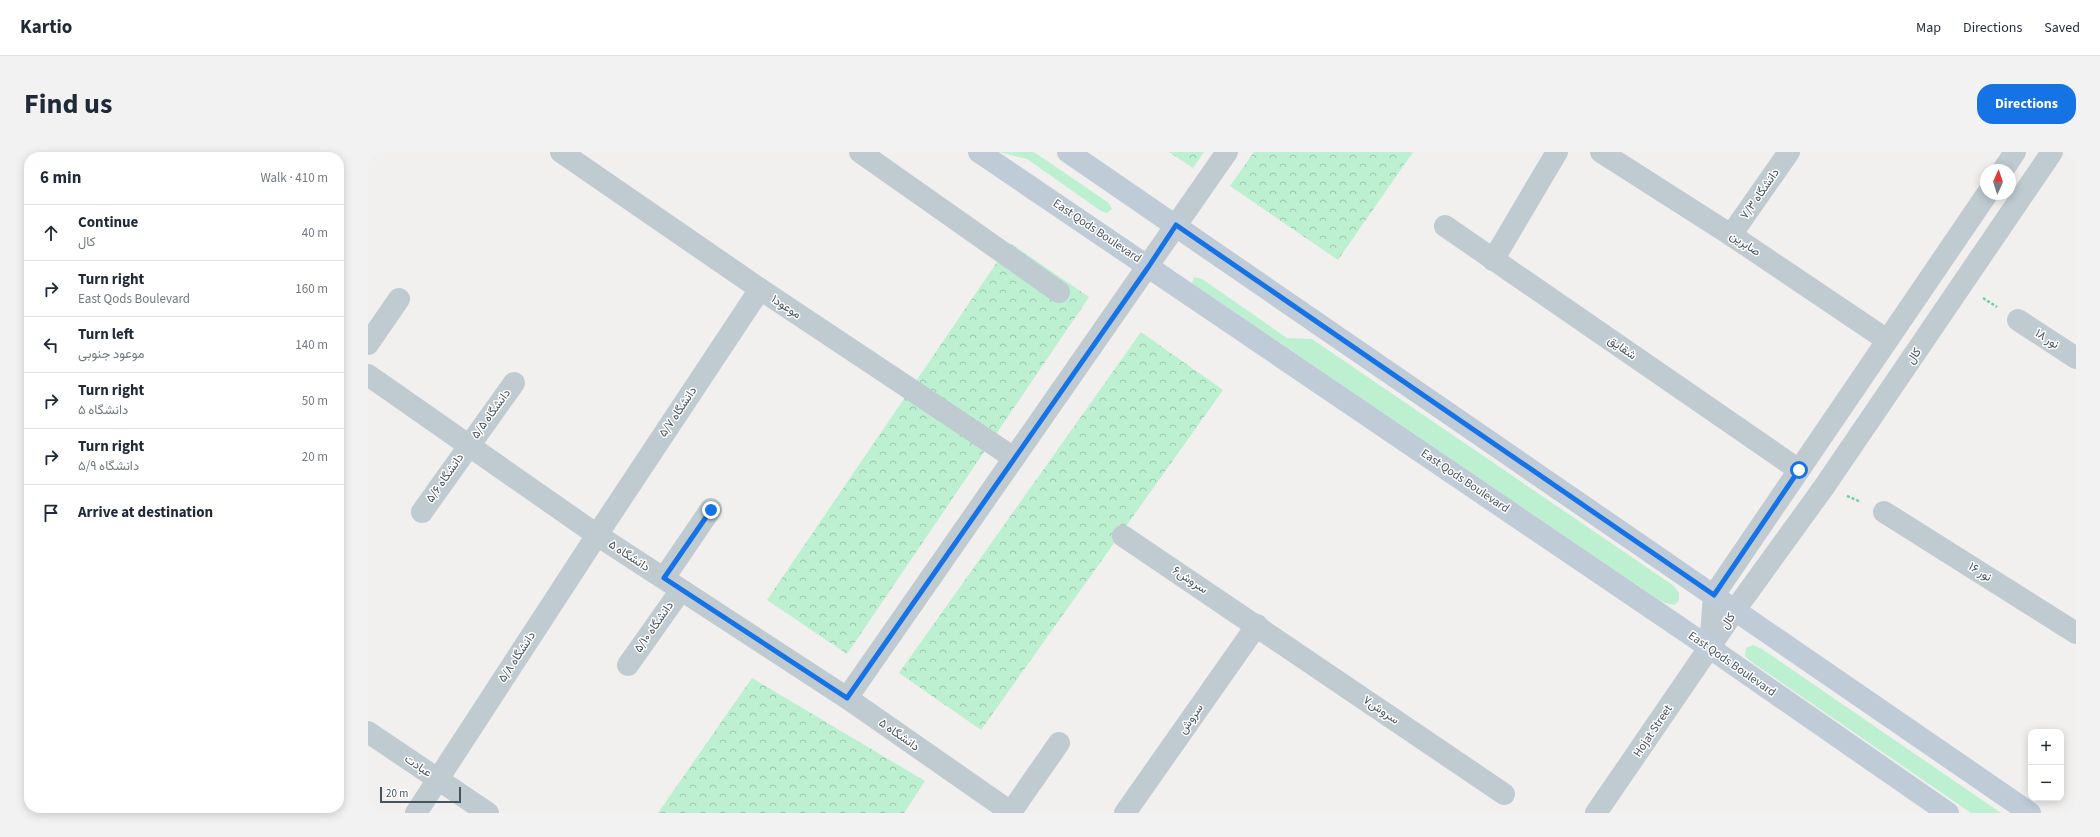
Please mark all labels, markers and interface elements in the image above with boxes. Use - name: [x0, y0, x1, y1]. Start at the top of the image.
- text: Kartio: [20, 14, 72, 41]
- text: Map: [1916, 18, 1941, 38]
- text: Directions: [1963, 18, 2022, 38]
- text: Saved: [2044, 18, 2080, 38]
- text: Find us: [24, 84, 112, 124]
- button: Directions: [1977, 84, 2076, 124]
- north arrow: [1980, 164, 2016, 200]
- street label: دانشگاه ۷/۳: [1736, 165, 1784, 223]
- text: 6 min: [40, 166, 81, 190]
- text: Walk · 410 m: [260, 169, 328, 187]
- street label: East Qods Boulevard: [1049, 195, 1145, 267]
- text: Continue: [78, 212, 138, 233]
- icon: ahead: [40, 222, 62, 244]
- text: 40 m: [302, 224, 328, 242]
- street label: صابرین: [1726, 227, 1764, 261]
- text: کال: [78, 233, 96, 251]
- text: Turn right: [78, 269, 144, 290]
- icon: right: [40, 278, 62, 300]
- text: 160 m: [295, 280, 328, 298]
- text: East Qods Boulevard: [78, 290, 190, 308]
- street label: موعود۱: [768, 291, 804, 323]
- text: Turn left: [78, 324, 134, 345]
- street label: نور ۱۸: [2032, 325, 2062, 353]
- street label: شقایق: [1604, 332, 1640, 364]
- icon: left: [40, 334, 62, 356]
- text: 140 m: [295, 336, 328, 354]
- text: موعود جنوبی: [78, 345, 144, 363]
- street label: کال: [1902, 345, 1926, 367]
- text: Turn right: [78, 380, 144, 401]
- street label: دانشگاه ۵/۷: [655, 383, 701, 441]
- street label: دانشگاه ۵/۵: [467, 385, 515, 442]
- icon: right: [40, 390, 62, 412]
- text: 50 m: [302, 392, 328, 410]
- text: دانشگاه ۵: [78, 401, 128, 419]
- text: Turn right: [78, 436, 144, 457]
- street label: East Qods Boulevard: [1417, 445, 1513, 517]
- icon: right: [40, 446, 62, 468]
- text: 20 m: [302, 448, 328, 466]
- street label: دانشگاه ۵/۶: [422, 450, 468, 506]
- text: دانشگاه ۵/۹: [78, 457, 139, 475]
- route start: [1790, 461, 1808, 479]
- route end: [702, 501, 720, 519]
- icon: arrive: [40, 502, 62, 524]
- text: Arrive at destination: [78, 502, 213, 523]
- street label: دانشگاه ۵: [605, 536, 653, 576]
- street label: نور ۱۶: [1965, 558, 1995, 586]
- street label: سروش۶: [1169, 562, 1211, 598]
- street label: دانشگاه ۵/۱۰: [630, 598, 678, 656]
- street label: کال: [1716, 610, 1740, 632]
- street label: East Qods Boulevard: [1685, 627, 1779, 701]
- street label: دانشگاه ۵/۸: [494, 628, 540, 686]
- street label: سروش۷: [1359, 692, 1403, 728]
- street label: سروش: [1174, 700, 1208, 738]
- street label: Hojat Street: [1629, 701, 1677, 761]
- street label: دانشگاه ۵: [875, 715, 923, 755]
- map controls: [2028, 729, 2064, 801]
- button: +: [2028, 729, 2064, 765]
- street label: عبادت: [401, 751, 435, 781]
- button: −: [2028, 765, 2064, 801]
- scale bar: [380, 785, 461, 804]
- text: 20 m: [386, 786, 408, 801]

